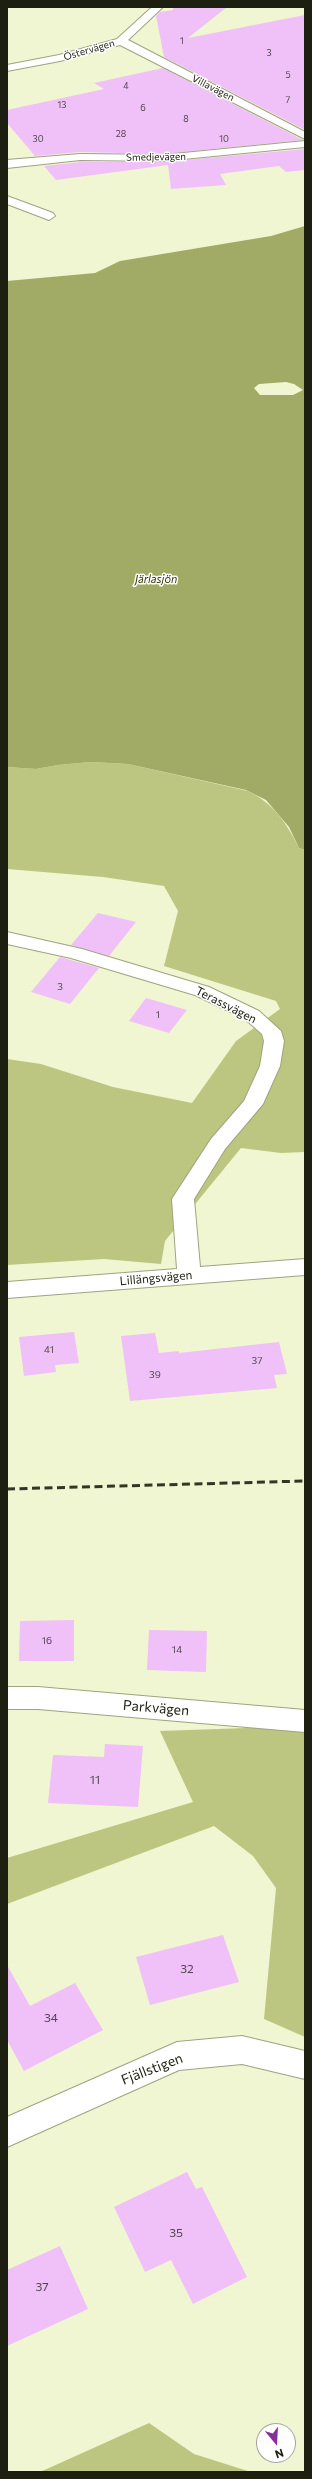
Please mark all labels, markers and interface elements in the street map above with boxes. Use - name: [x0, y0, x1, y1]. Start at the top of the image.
- house number: 1: [180, 36, 184, 46]
- street label: Östervägen: [62, 37, 116, 63]
- house number: 3: [266, 48, 272, 58]
- house number: 5: [285, 70, 291, 80]
- street label: Villavägen: [190, 72, 236, 104]
- house number: 4: [123, 81, 129, 91]
- house number: 7: [286, 95, 290, 105]
- house number: 13: [58, 100, 66, 110]
- house number: 6: [140, 103, 146, 113]
- house number: 8: [183, 114, 189, 124]
- house number: 28: [116, 129, 126, 139]
- house number: 30: [32, 134, 44, 144]
- house number: 10: [219, 134, 229, 144]
- street label: Smedjevägen: [126, 150, 186, 164]
- water label: Järlasjön: [135, 572, 177, 586]
- house number: 3: [57, 981, 63, 993]
- street label: Terassvägen: [193, 983, 259, 1027]
- house number: 1: [156, 1009, 160, 1021]
- street label: Lillängsvägen: [119, 1268, 193, 1288]
- house number: 41: [44, 1344, 54, 1356]
- house number: 37: [252, 1355, 262, 1367]
- house number: 39: [149, 1369, 161, 1381]
- house number: 16: [42, 1635, 52, 1647]
- house number: 14: [172, 1644, 182, 1656]
- street label: Parkvägen: [122, 1697, 190, 1719]
- house number: 11: [90, 1773, 100, 1787]
- house number: 32: [180, 1962, 194, 1976]
- house number: 34: [44, 2011, 58, 2025]
- street label: Fjällstigen: [119, 2050, 185, 2088]
- house number: 35: [169, 2226, 183, 2240]
- house number: 37: [35, 2280, 49, 2294]
- north arrow: [256, 2423, 296, 2463]
- text: N: [274, 2446, 286, 2461]

